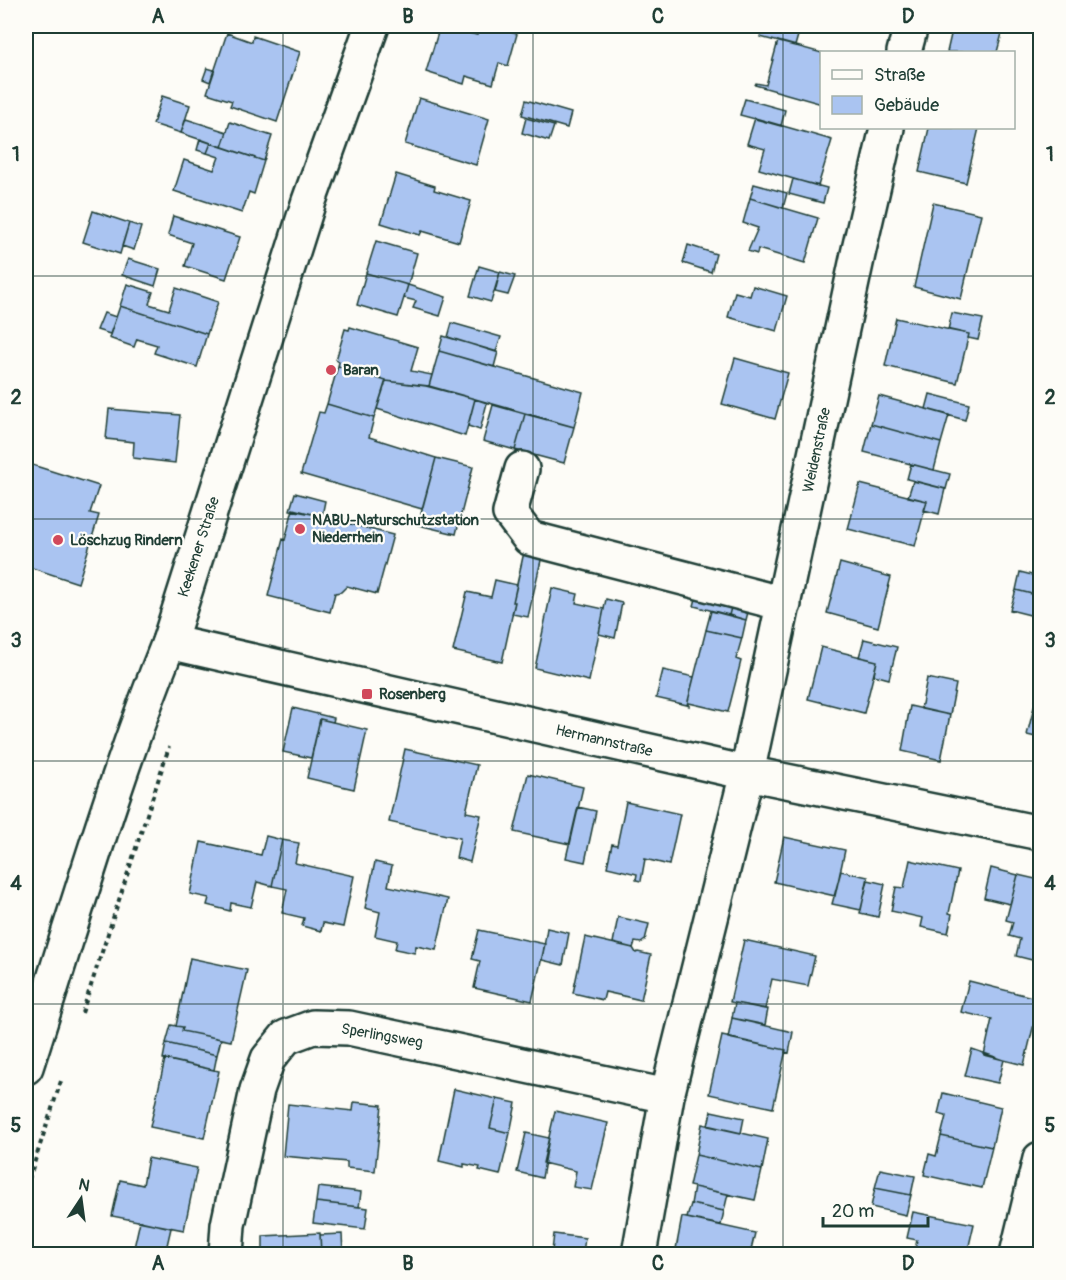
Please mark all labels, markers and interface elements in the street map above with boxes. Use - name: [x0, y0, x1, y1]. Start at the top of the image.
- text: A: [152, 4, 165, 29]
- text: B: [402, 4, 414, 29]
- text: C: [652, 4, 664, 29]
- text: D: [902, 4, 915, 29]
- legend: [820, 51, 1015, 129]
- text: Straße: [874, 64, 925, 87]
- text: Gebäude: [874, 94, 939, 117]
- text: 1: [12, 142, 20, 167]
- text: 1: [1046, 142, 1054, 167]
- place label: Baran: [343, 361, 379, 380]
- marker: Baran: [324, 363, 338, 377]
- text: 2: [10, 385, 22, 410]
- text: 2: [1044, 385, 1056, 410]
- street label: Weidenstraße: [799, 405, 835, 494]
- street label: Keekener Straße: [174, 494, 224, 600]
- place label: NABU-Naturschutzstation Niederrhein: [312, 511, 480, 547]
- marker: NABU-Naturschutzstation Niederrhein: [293, 522, 307, 536]
- place label: Löschzug Rindern: [70, 531, 183, 550]
- marker: Löschzug Rindern: [51, 533, 65, 547]
- text: 3: [10, 628, 22, 653]
- text: 3: [1044, 628, 1056, 653]
- place label: Rosenberg: [379, 685, 446, 704]
- marker: Rosenberg: [360, 687, 374, 701]
- street label: Hermannstraße: [554, 721, 655, 762]
- text: 4: [10, 871, 22, 896]
- text: 4: [1044, 871, 1056, 896]
- street label: Sperlingsweg: [340, 1019, 424, 1053]
- text: 5: [11, 1113, 22, 1138]
- text: 5: [1045, 1113, 1056, 1138]
- north arrow: [51, 1169, 111, 1229]
- text: N: [77, 1174, 92, 1196]
- scale bar: [823, 1190, 928, 1228]
- text: 20 m: [832, 1200, 874, 1223]
- text: A: [152, 1251, 165, 1276]
- text: B: [402, 1251, 414, 1276]
- text: C: [652, 1251, 664, 1276]
- text: D: [902, 1251, 915, 1276]

